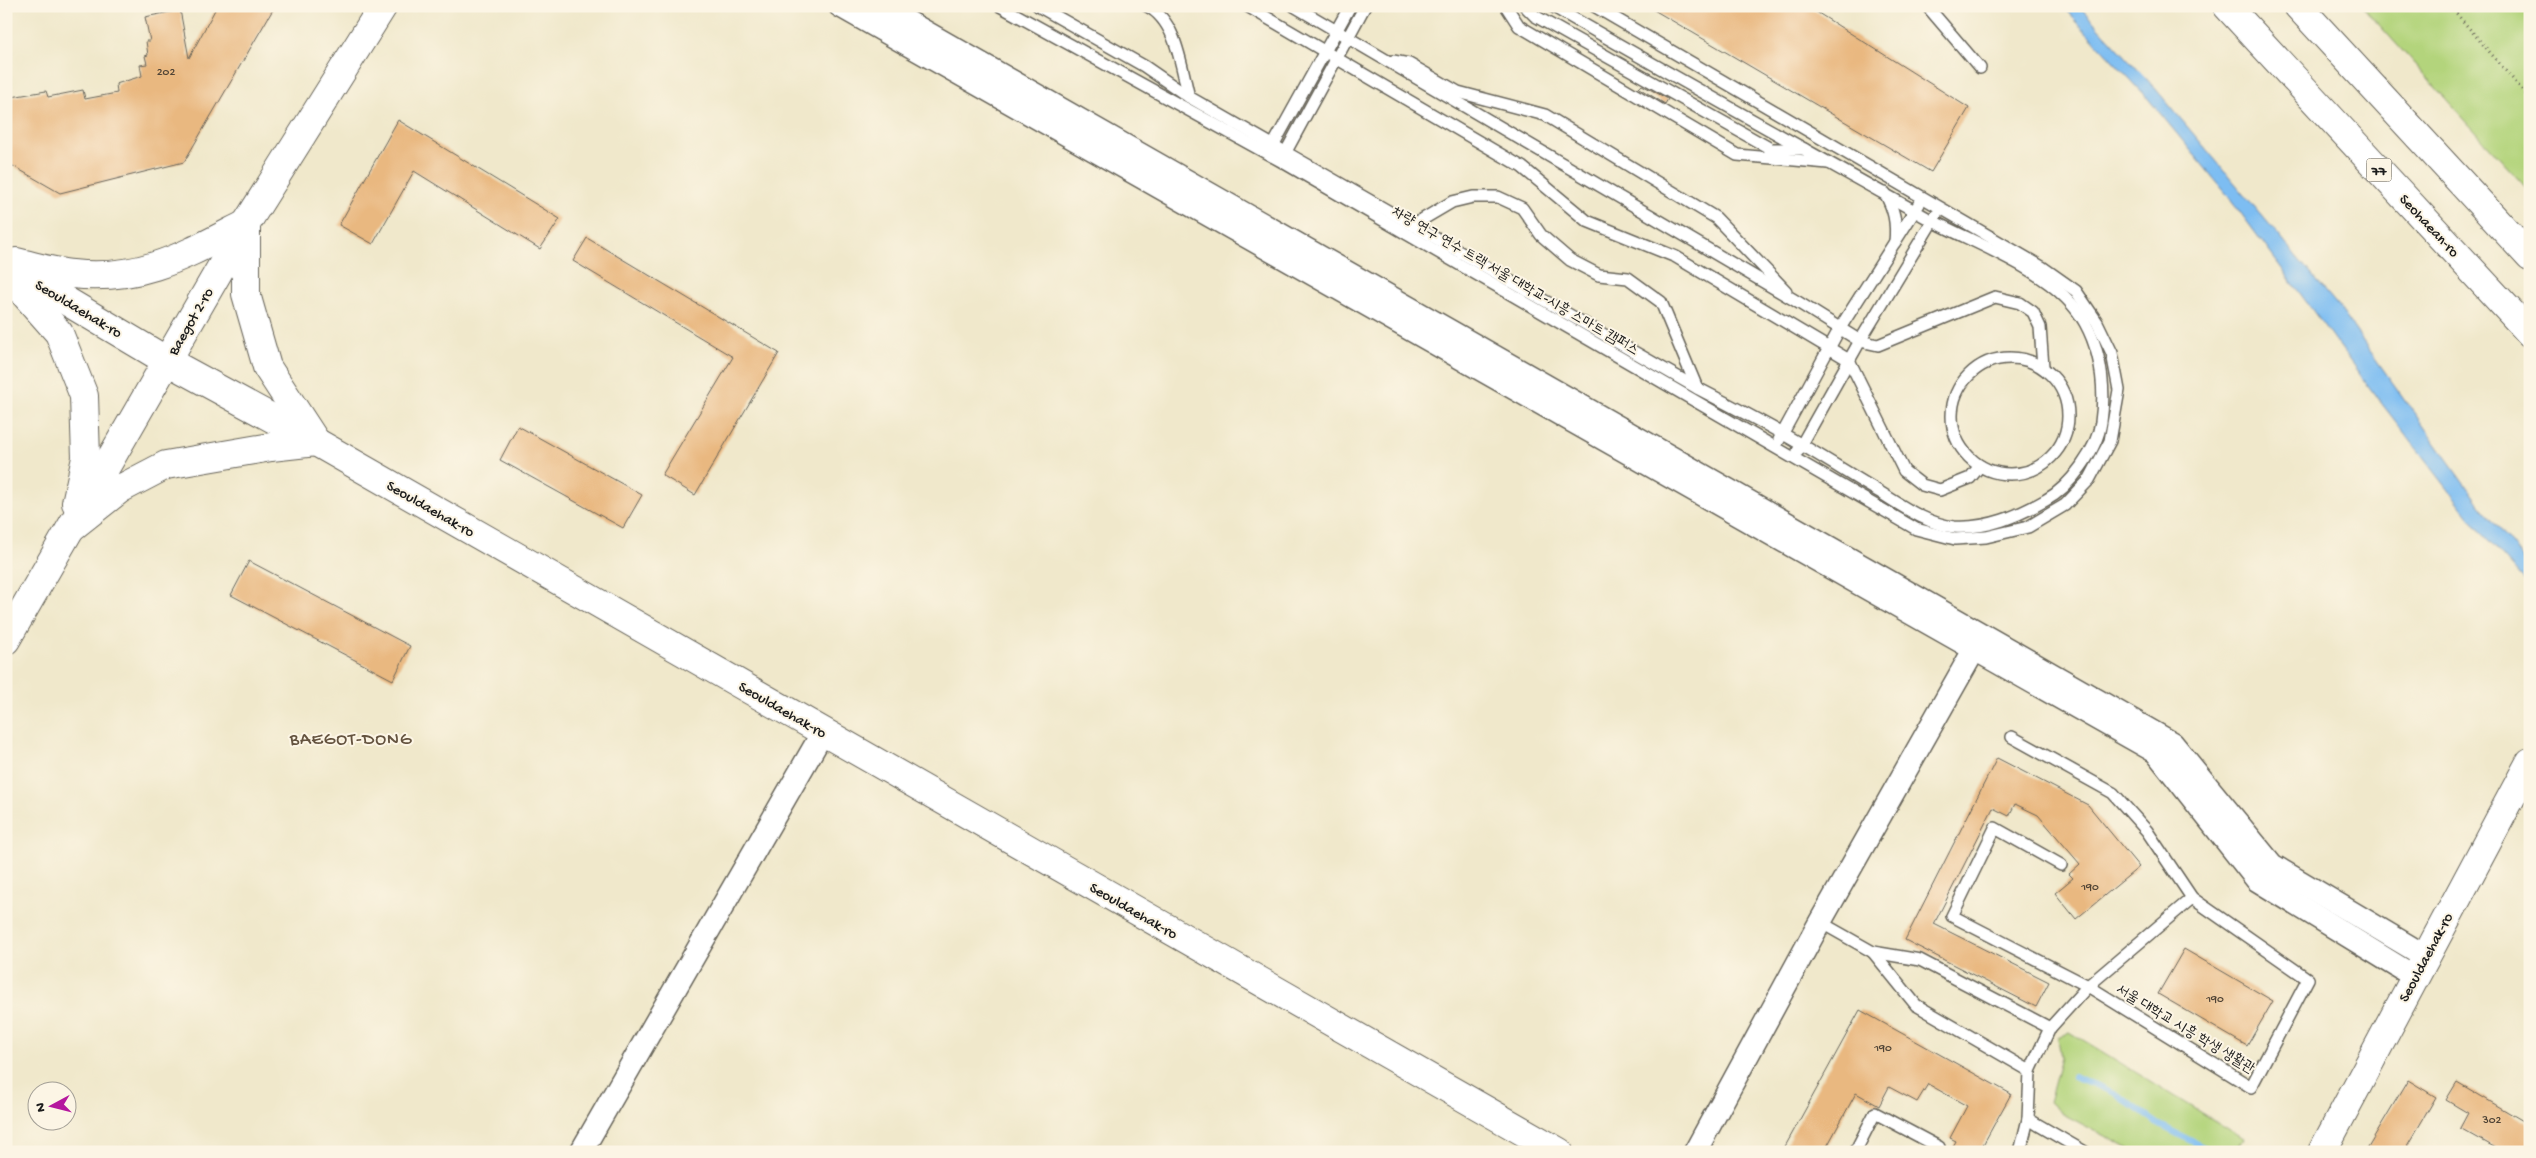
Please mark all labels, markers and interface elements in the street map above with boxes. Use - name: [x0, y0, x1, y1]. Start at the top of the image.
- house number: 202: [157, 66, 175, 80]
- road number: 77: [2366, 158, 2392, 182]
- street label: Seohaean-ro: [2395, 191, 2462, 262]
- street label: 차량 연구 연수 트랙 서울 대학교-시흥 스마트 캠퍼스: [1388, 203, 1642, 360]
- street label: Seouldaehak-ro: [31, 277, 125, 343]
- street label: Baegot 2-ro: [165, 285, 218, 360]
- street label: Seouldaehak-ro: [383, 477, 477, 542]
- street label: Seouldaehak-ro: [735, 678, 829, 743]
- district label: BAEGOT-DONG: [289, 730, 412, 751]
- street label: Seouldaehak-ro: [1086, 879, 1180, 944]
- house number: 190: [2080, 881, 2099, 895]
- street label: Seouldaehak-ro: [2396, 910, 2458, 1006]
- street label: 서울 대학교 시흥 학생 생활관: [2112, 980, 2258, 1078]
- house number: 190: [2205, 993, 2224, 1007]
- house number: 190: [1873, 1042, 1892, 1056]
- north arrow: [28, 1080, 78, 1130]
- text: N: [33, 1102, 51, 1113]
- house number: 302: [2482, 1114, 2502, 1128]

